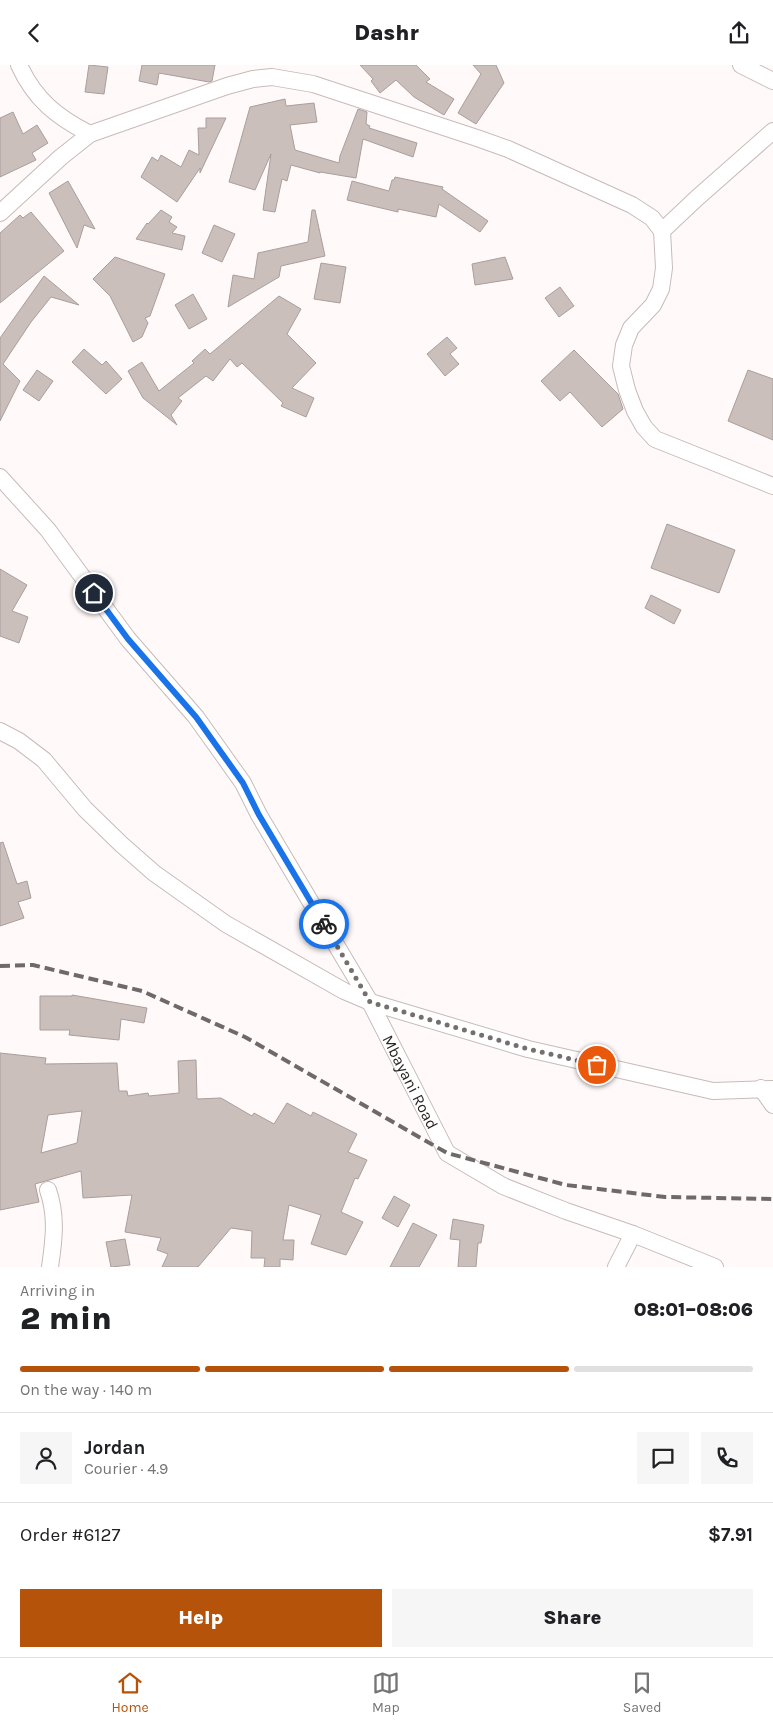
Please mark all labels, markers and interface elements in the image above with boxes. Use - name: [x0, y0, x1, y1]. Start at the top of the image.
- icon: back: [20, 19, 48, 47]
- icon: share: [725, 19, 753, 47]
- text: Dashr: [354, 20, 419, 46]
- pin: [73, 572, 115, 614]
- icon: home: [80, 579, 108, 607]
- courier: [299, 899, 349, 949]
- icon: bike: [310, 910, 338, 938]
- street label: Mbayani Road: [378, 1032, 442, 1132]
- pin: [576, 1044, 618, 1086]
- icon: bag: [583, 1051, 611, 1079]
- text: Arriving in: [20, 1281, 95, 1300]
- text: 08:01–08:06: [634, 1299, 753, 1321]
- text: 2 min: [20, 1300, 112, 1337]
- text: On the way · 140 m: [20, 1380, 152, 1399]
- button: person: [20, 1432, 72, 1484]
- button: chat: [637, 1432, 689, 1484]
- button: phone: [701, 1432, 753, 1484]
- text: Jordan: [84, 1437, 145, 1459]
- text: Courier · 4.9: [84, 1459, 168, 1478]
- text: Order #6127: [20, 1524, 121, 1546]
- text: $7.91: [708, 1524, 753, 1546]
- button: Help: [20, 1589, 382, 1647]
- button: Share: [392, 1589, 753, 1647]
- tab: Home: [112, 1669, 149, 1716]
- tab: Map: [372, 1669, 400, 1716]
- tab: Saved: [623, 1669, 662, 1716]

